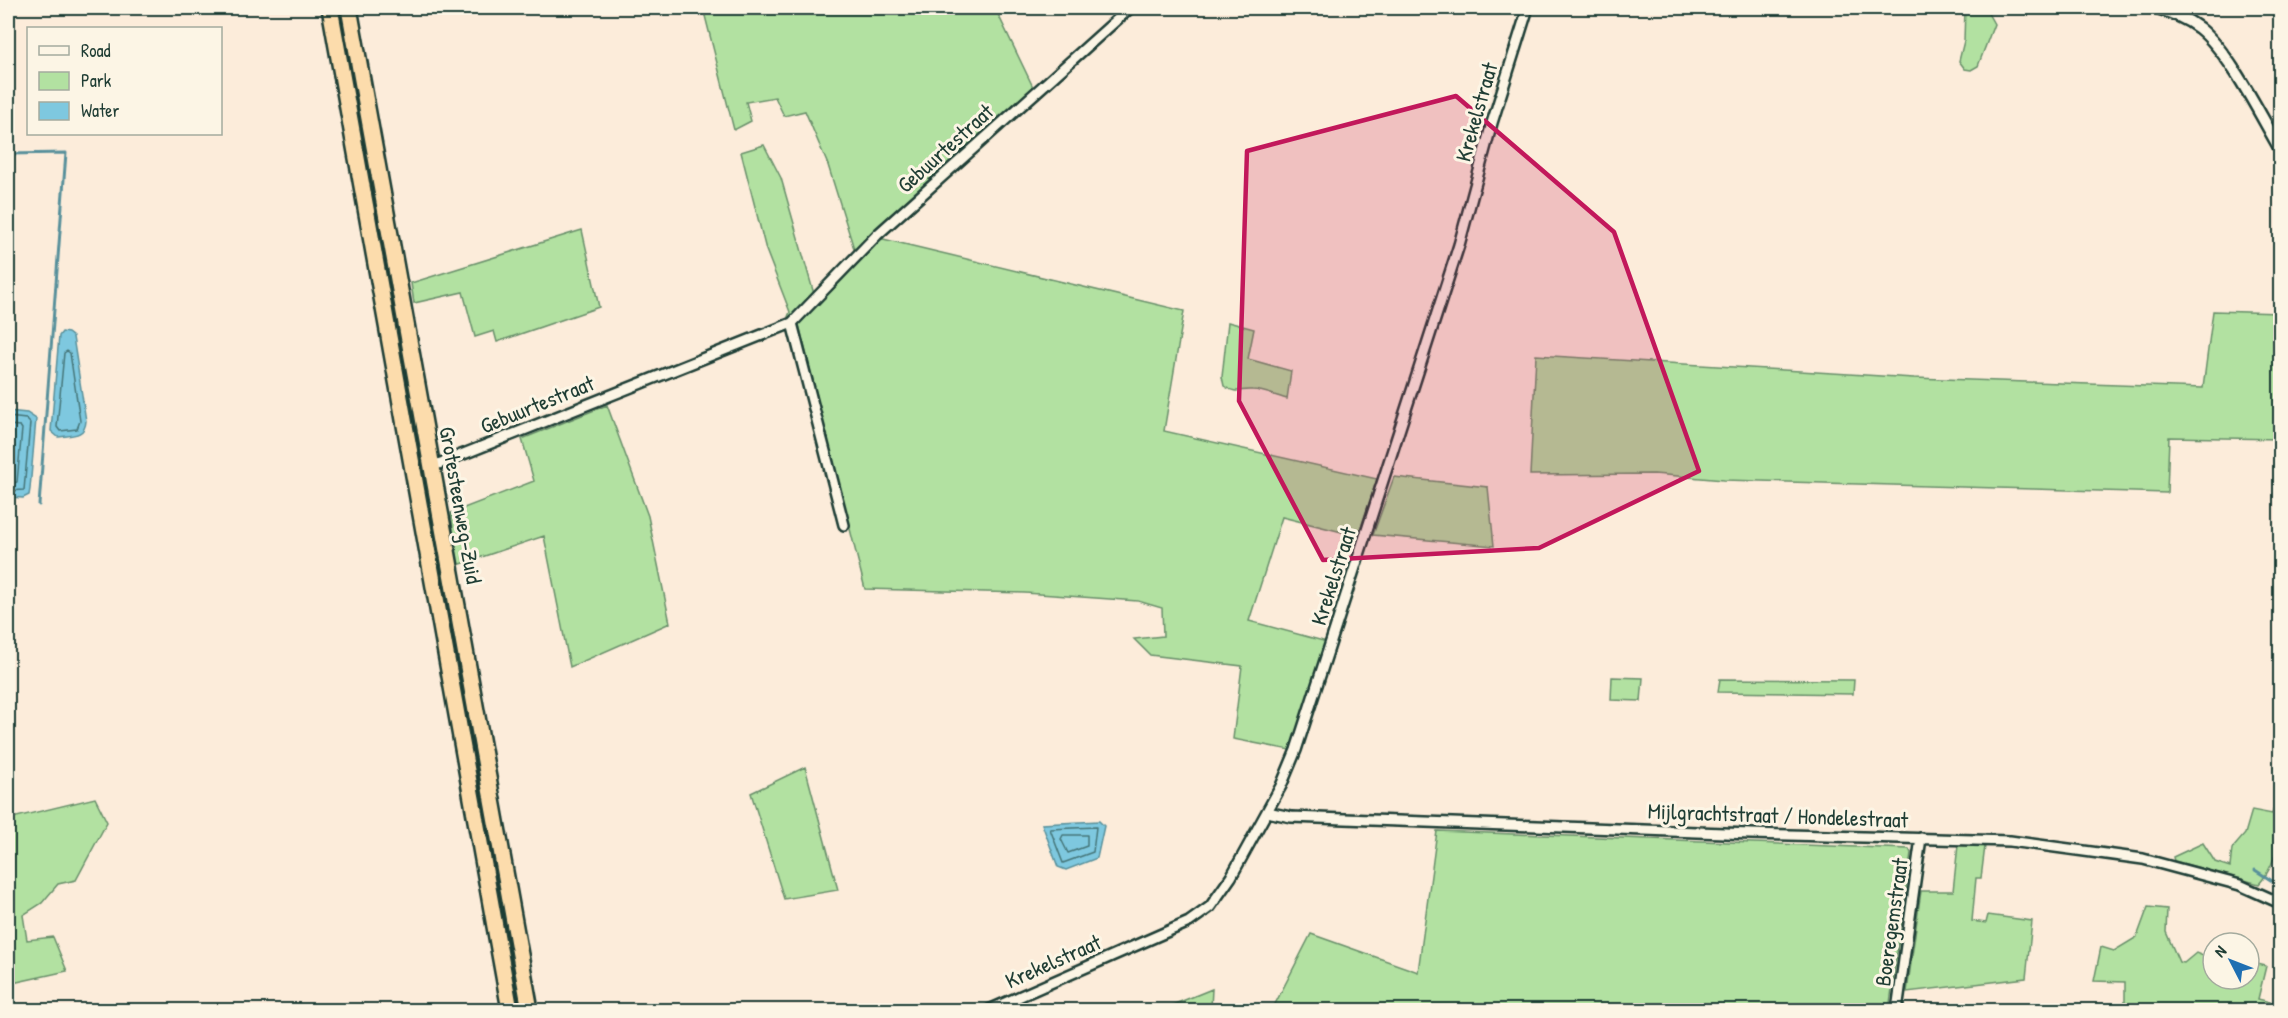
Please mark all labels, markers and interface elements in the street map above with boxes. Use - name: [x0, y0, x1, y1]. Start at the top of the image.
- legend: [27, 27, 222, 135]
- text: Road: [81, 38, 111, 63]
- street label: Krekelstraat: [1448, 59, 1505, 165]
- text: Park: [81, 68, 112, 93]
- street label: Gebuurtestraat: [890, 96, 1000, 199]
- text: Water: [81, 98, 119, 123]
- street label: Gebuurtestraat: [476, 367, 599, 440]
- street label: Grotesteenweg-Zuid: [432, 424, 490, 586]
- street label: Krekelstraat: [1303, 523, 1363, 629]
- street label: Mijlgrachtstraat / Hondelestraat: [1647, 795, 1909, 835]
- street label: Boeregemstraat: [1867, 856, 1915, 988]
- street label: Krekelstraat: [1000, 926, 1106, 995]
- north arrow: [2201, 931, 2261, 991]
- text: N: [2209, 940, 2231, 961]

